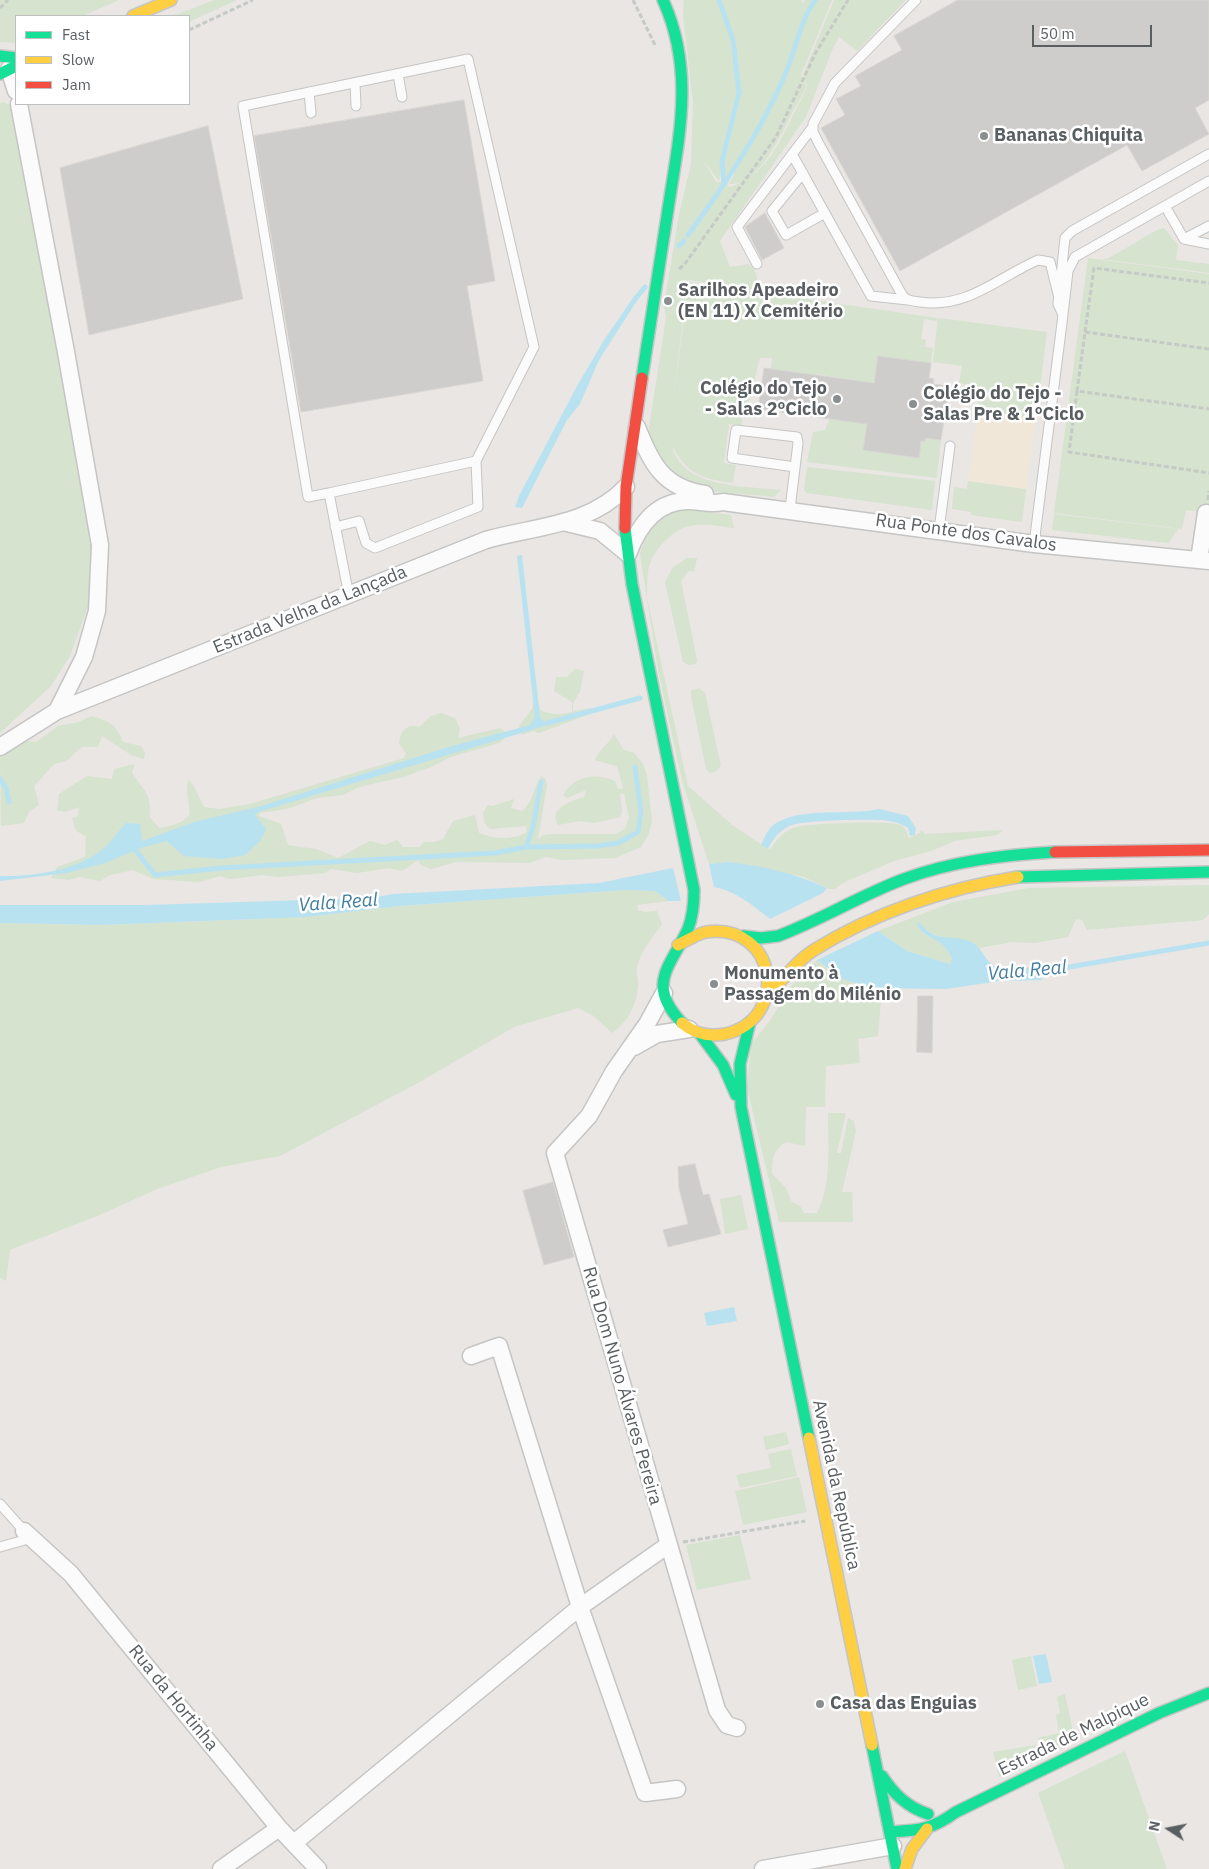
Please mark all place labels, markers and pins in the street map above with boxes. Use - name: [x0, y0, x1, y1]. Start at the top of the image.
- place label: Bananas Chiquita: [994, 125, 1143, 147]
- marker: Bananas Chiquita: [978, 130, 990, 142]
- place label: Sarilhos Apeadeiro (EN 11) X Cemitério: [678, 280, 843, 322]
- marker: Sarilhos Apeadeiro (EN 11) X Cemitério: [662, 295, 674, 307]
- place label: Colégio do Tejo - Salas 2ºCiclo: [700, 378, 827, 420]
- place label: Colégio do Tejo - Salas Pre & 1ºCiclo: [923, 383, 1084, 426]
- marker: Colégio do Tejo - Salas 2ºCiclo: [831, 393, 843, 405]
- marker: Colégio do Tejo - Salas Pre & 1ºCiclo: [907, 398, 919, 410]
- place label: Monumento à Passagem do Milénio: [724, 963, 901, 1006]
- marker: Monumento à Passagem do Milénio: [708, 978, 720, 990]
- place label: Casa das Enguias: [830, 1693, 977, 1715]
- marker: Casa das Enguias: [814, 1698, 826, 1710]

